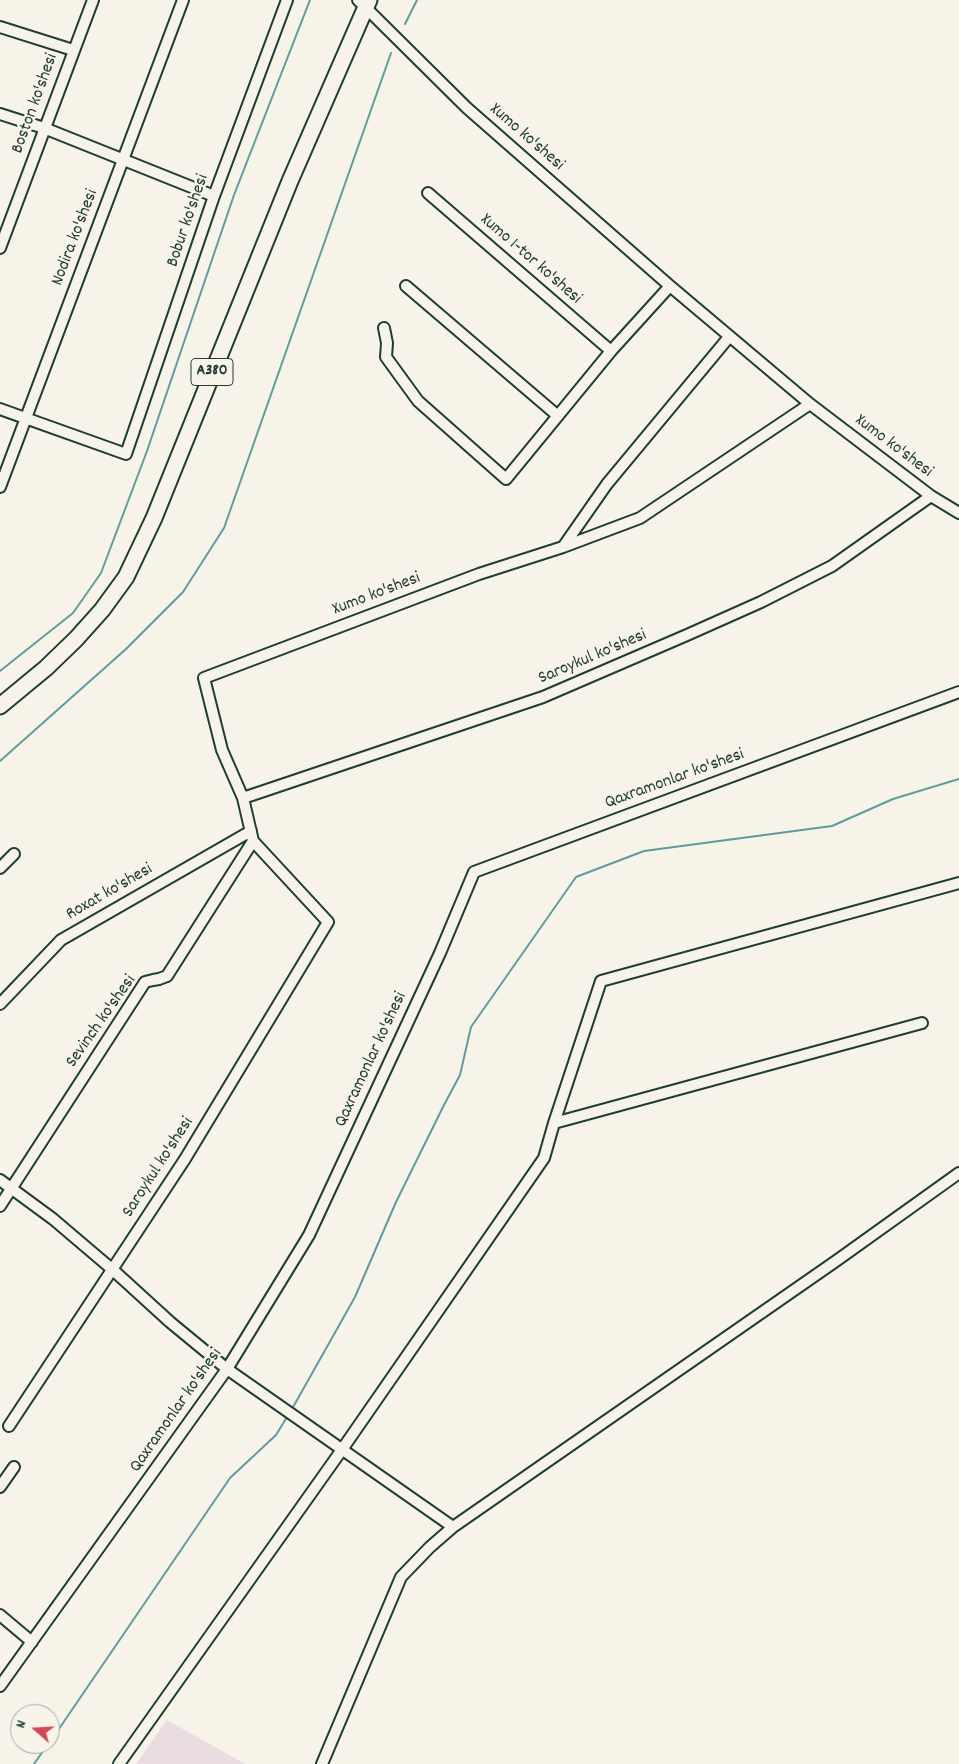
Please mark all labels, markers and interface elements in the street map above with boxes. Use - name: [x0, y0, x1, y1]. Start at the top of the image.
- street label: Boston ko'shesi: [8, 51, 64, 157]
- street label: Xumo ko'shesi: [484, 100, 568, 176]
- street label: Bobur ko'shesi: [163, 172, 215, 270]
- street label: Nodira ko'shesi: [48, 187, 104, 289]
- street label: Xumo 1-tor ko'shesi: [475, 210, 585, 310]
- road number: A380: [191, 358, 233, 386]
- street label: Xumo ko'shesi: [850, 411, 936, 483]
- street label: Xumo ko'shesi: [330, 568, 424, 622]
- street label: Saroykul ko'shesi: [536, 626, 650, 690]
- street label: Qaxramonlar ko'shesi: [602, 745, 748, 815]
- street label: Roxat ko'shesi: [63, 860, 157, 926]
- street label: Sevinch ko'shesi: [62, 972, 142, 1072]
- street label: Qaxramonlar ko'shesi: [331, 989, 413, 1131]
- street label: Saroykul ko'shesi: [119, 1114, 199, 1222]
- street label: Qaxramonlar ko'shesi: [126, 1345, 228, 1477]
- north arrow: [10, 1704, 60, 1754]
- text: N: [11, 1718, 32, 1731]

